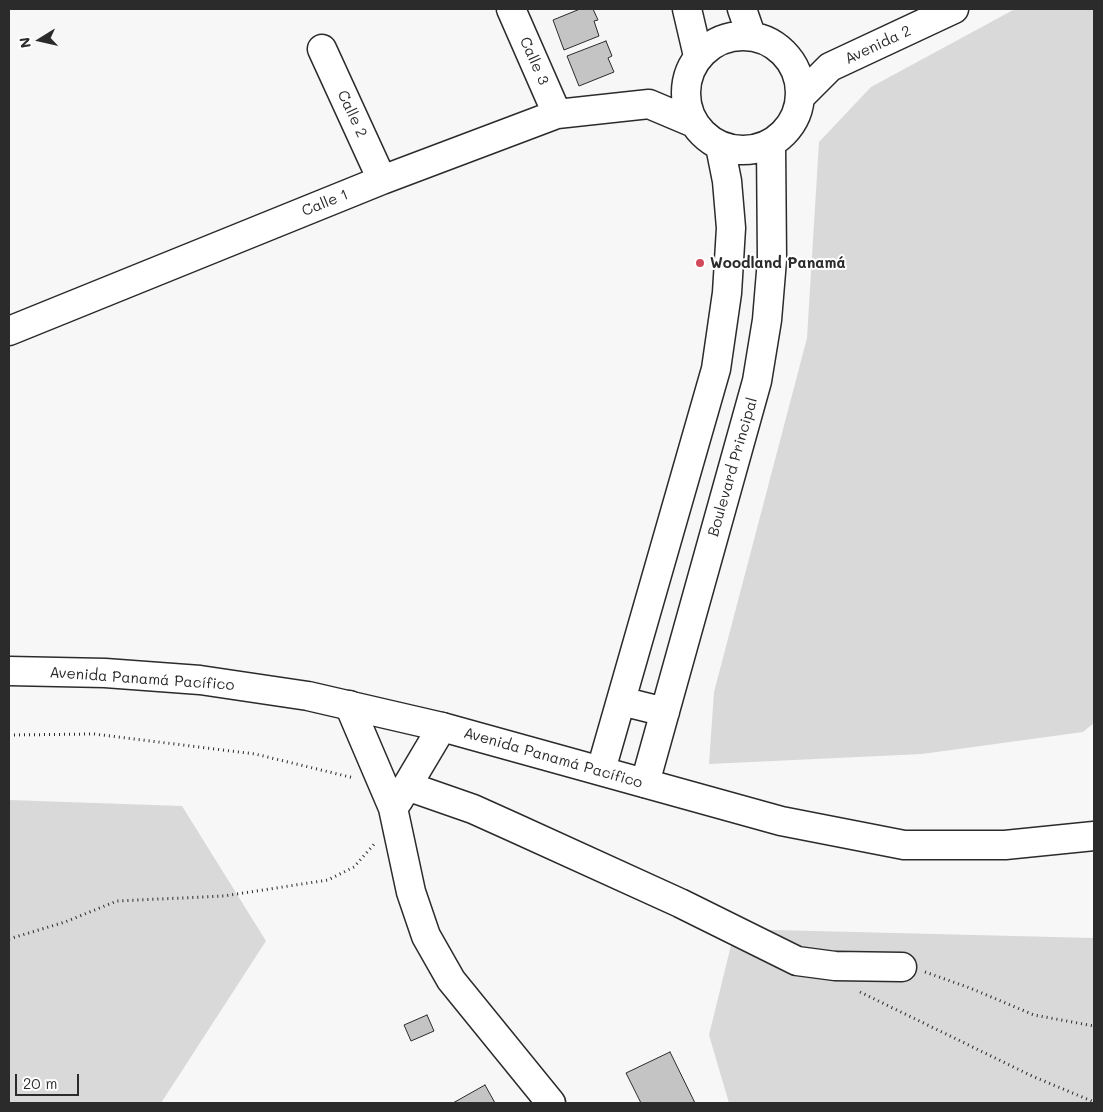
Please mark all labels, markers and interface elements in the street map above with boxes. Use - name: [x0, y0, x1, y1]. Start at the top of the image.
- north arrow: [15, 15, 65, 65]
- street label: Avenida 2: [842, 22, 914, 68]
- street label: Calle 3: [516, 34, 552, 88]
- text: N: [14, 36, 35, 50]
- street label: Calle 2: [333, 88, 371, 140]
- street label: Calle 1: [299, 186, 351, 220]
- place label: Woodland Panamá: [710, 254, 846, 272]
- marker: Woodland Panamá: [694, 257, 706, 269]
- street label: Boulevard Principal: [705, 395, 761, 539]
- street label: Avenida Panamá Pacífico: [49, 664, 235, 694]
- street label: Avenida Panamá Pacífico: [462, 724, 644, 792]
- scale bar: [18, 1064, 81, 1096]
- text: 20 m: [23, 1073, 57, 1093]

